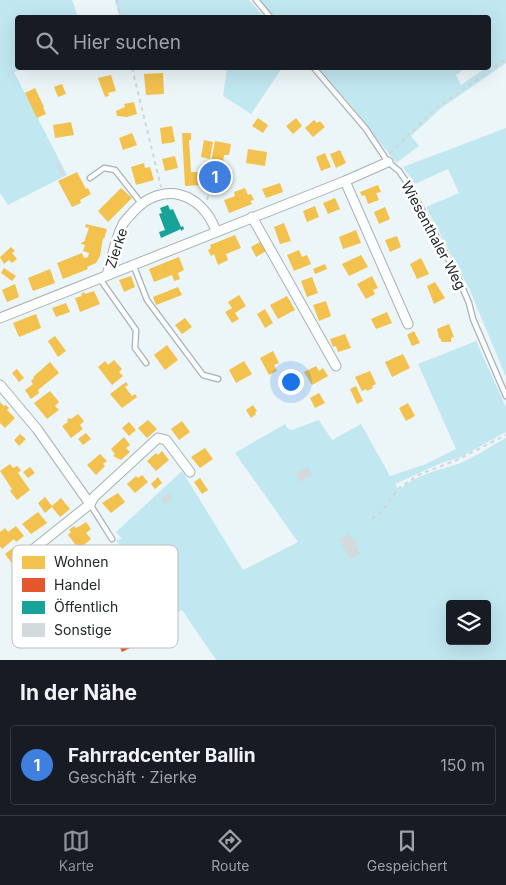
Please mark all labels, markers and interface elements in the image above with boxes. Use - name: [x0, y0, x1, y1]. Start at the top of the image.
- search box: [15, 15, 491, 70]
- icon: search: [33, 29, 61, 57]
- text: Hier suchen: [73, 31, 181, 54]
- pin: 1: [199, 158, 231, 196]
- street label: Wiesenthaler Weg: [398, 178, 470, 292]
- street label: Zierke: [102, 226, 130, 270]
- your location: [278, 369, 304, 395]
- legend: [12, 545, 178, 648]
- text: Wohnen: [54, 553, 108, 570]
- text: Handel: [54, 576, 101, 593]
- text: Öffentlich: [54, 598, 118, 615]
- map controls: [446, 600, 491, 645]
- button: layers: [446, 600, 491, 645]
- text: Sonstige: [54, 621, 112, 638]
- text: In der Nähe: [20, 680, 137, 705]
- text: Fahrradcenter Ballin: [68, 744, 256, 767]
- text: 1: [34, 755, 40, 775]
- text: 150 m: [440, 755, 485, 775]
- text: Geschäft · Zierke: [68, 767, 197, 787]
- tab: Karte: [59, 827, 94, 874]
- tab: Route: [211, 827, 249, 874]
- tab: Gespeichert: [367, 827, 447, 874]

